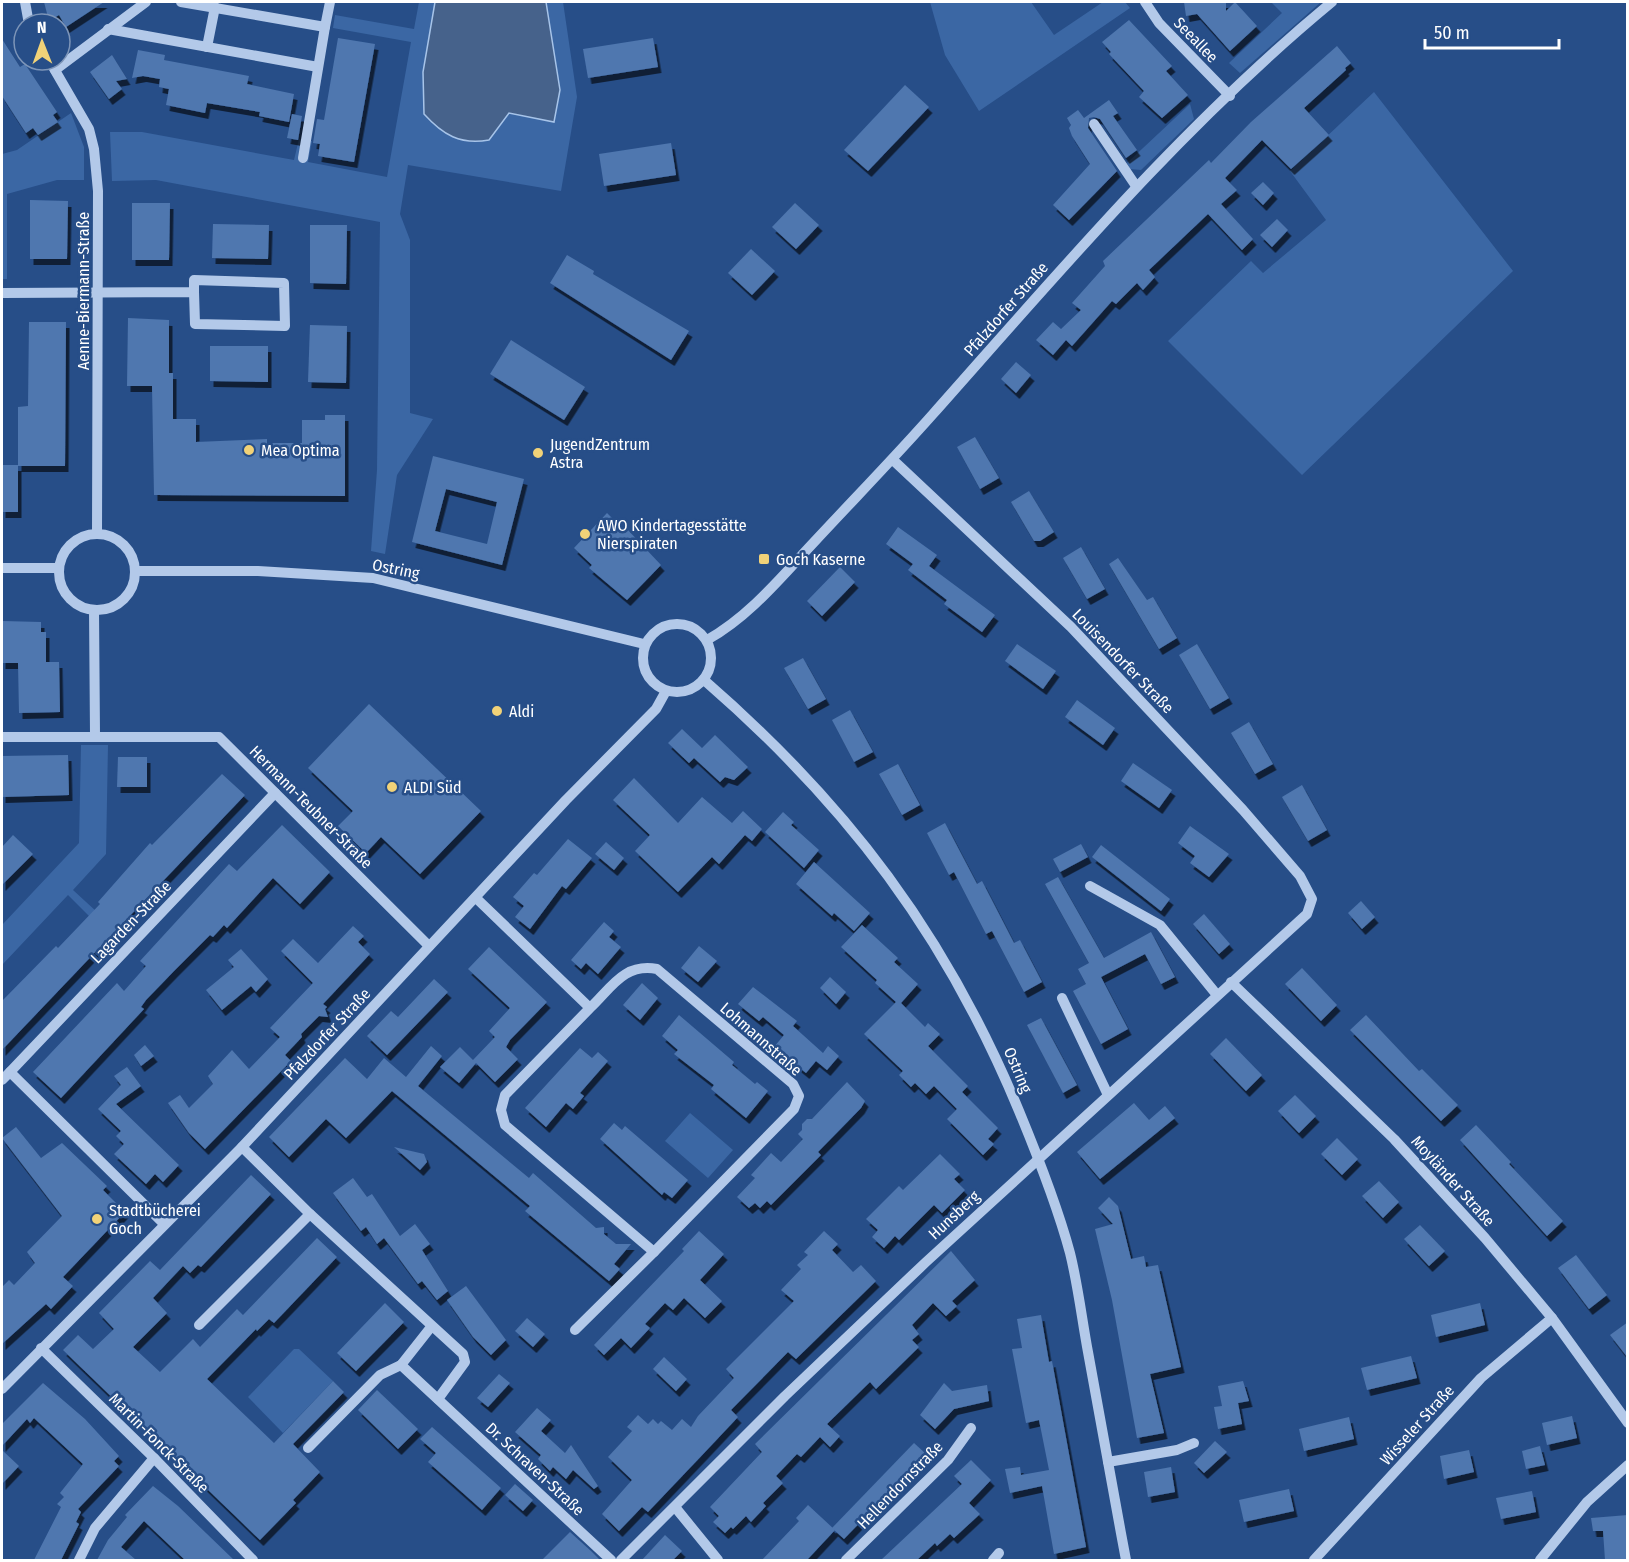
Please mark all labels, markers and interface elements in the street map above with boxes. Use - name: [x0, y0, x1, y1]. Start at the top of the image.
- north arrow: [12, 12, 72, 72]
- scale bar: [1425, 12, 1558, 50]
- street label: Seeallee: [1170, 13, 1222, 67]
- text: N: [37, 18, 47, 37]
- text: 50 m: [1434, 22, 1470, 44]
- street label: Aenne-Biermann-Straße: [74, 212, 93, 370]
- street label: Pfalzdorfer Straße: [960, 258, 1052, 360]
- place label: JugendZentrum Astra: [550, 435, 650, 472]
- place label: Mea Optima: [261, 441, 340, 460]
- marker: Mea Optima: [242, 443, 256, 457]
- marker: JugendZentrum Astra: [531, 446, 545, 460]
- place label: AWO Kindertagesstätte Nierspiraten: [597, 516, 747, 553]
- marker: AWO Kindertagesstätte Nierspiraten: [578, 527, 592, 541]
- place label: Goch Kaserne: [776, 550, 865, 569]
- marker: Goch Kaserne: [757, 552, 771, 566]
- street label: Ostring: [371, 555, 422, 583]
- street label: Louisendorfer Straße: [1068, 605, 1178, 717]
- place label: Aldi: [509, 702, 534, 721]
- marker: Aldi: [490, 704, 504, 718]
- street label: Hermann-Teubner-Straße: [246, 742, 376, 872]
- place label: ALDI Süd: [404, 778, 462, 797]
- marker: ALDI Süd: [385, 780, 399, 794]
- street label: Lagarden-Straße: [87, 877, 175, 967]
- street label: Pfalzdorfer Straße: [280, 984, 374, 1084]
- street label: Lohmannstraße: [716, 998, 806, 1080]
- street label: Ostring: [1000, 1044, 1036, 1096]
- street label: Moyländer Straße: [1407, 1132, 1499, 1230]
- street label: Hunsberg: [925, 1186, 984, 1243]
- place label: Stadtbücherei Goch: [109, 1201, 201, 1238]
- marker: Stadtbücherei Goch: [90, 1212, 104, 1226]
- street label: Wisseler Straße: [1376, 1381, 1458, 1469]
- street label: Martin-Fonck-Straße: [105, 1389, 213, 1497]
- street label: Dr. Schraven-Straße: [482, 1418, 588, 1520]
- street label: Hellendornstraße: [853, 1437, 947, 1533]

